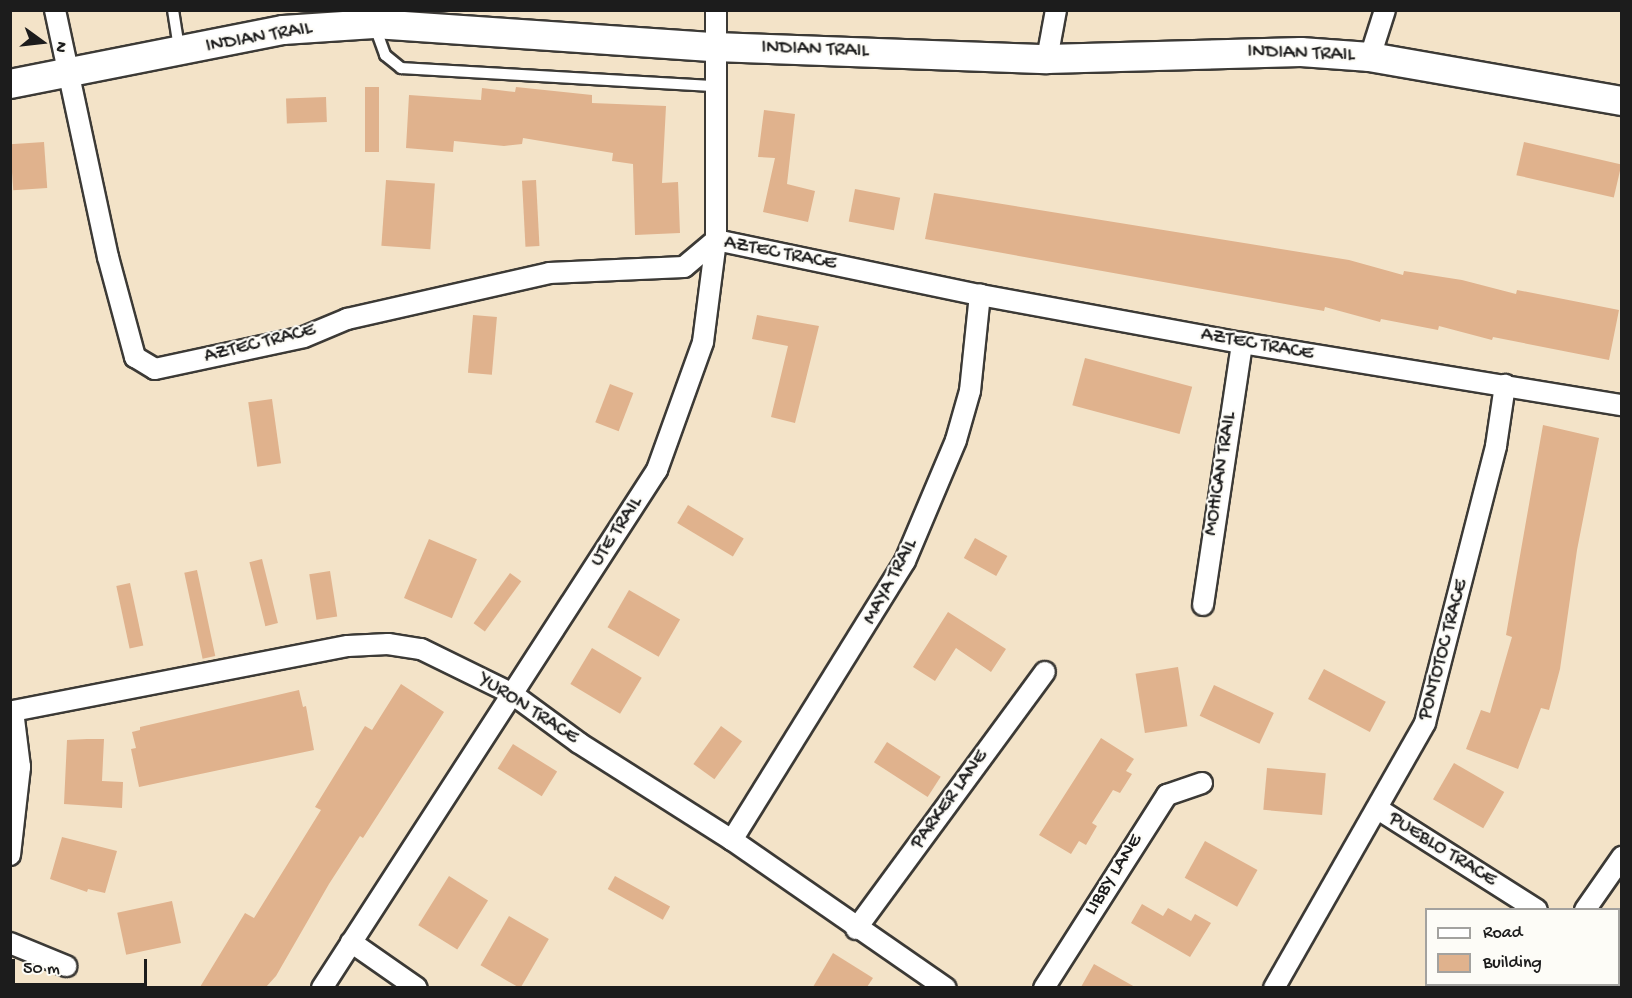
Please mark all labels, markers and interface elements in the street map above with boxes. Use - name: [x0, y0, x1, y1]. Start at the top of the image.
- north arrow: [12, 12, 72, 72]
- street label: INDIAN TRAIL: [204, 17, 314, 59]
- street label: INDIAN TRAIL: [761, 36, 869, 64]
- text: N: [49, 39, 70, 54]
- street label: INDIAN TRAIL: [1247, 40, 1355, 68]
- street label: AZTEC TRACE: [722, 231, 838, 277]
- street label: AZTEC TRACE: [202, 319, 318, 369]
- street label: AZTEC TRACE: [1199, 323, 1315, 367]
- street label: MOHICAN TRAIL: [1199, 411, 1243, 537]
- street label: UTE TRAIL: [586, 493, 648, 571]
- street label: MAYA TRAIL: [858, 535, 924, 629]
- street label: PONTOTOC TRACE: [1414, 577, 1474, 723]
- street label: YURON TRACE: [473, 668, 583, 750]
- street label: PARKER LANE: [906, 746, 994, 854]
- street label: PUEBLO TRACE: [1384, 807, 1500, 893]
- street label: LIBBY LANE: [1080, 830, 1148, 920]
- legend: [1425, 908, 1620, 986]
- text: Road: [1483, 923, 1522, 944]
- scale bar: [15, 947, 150, 985]
- text: Building: [1483, 953, 1542, 974]
- text: 50 m: [23, 959, 60, 980]

